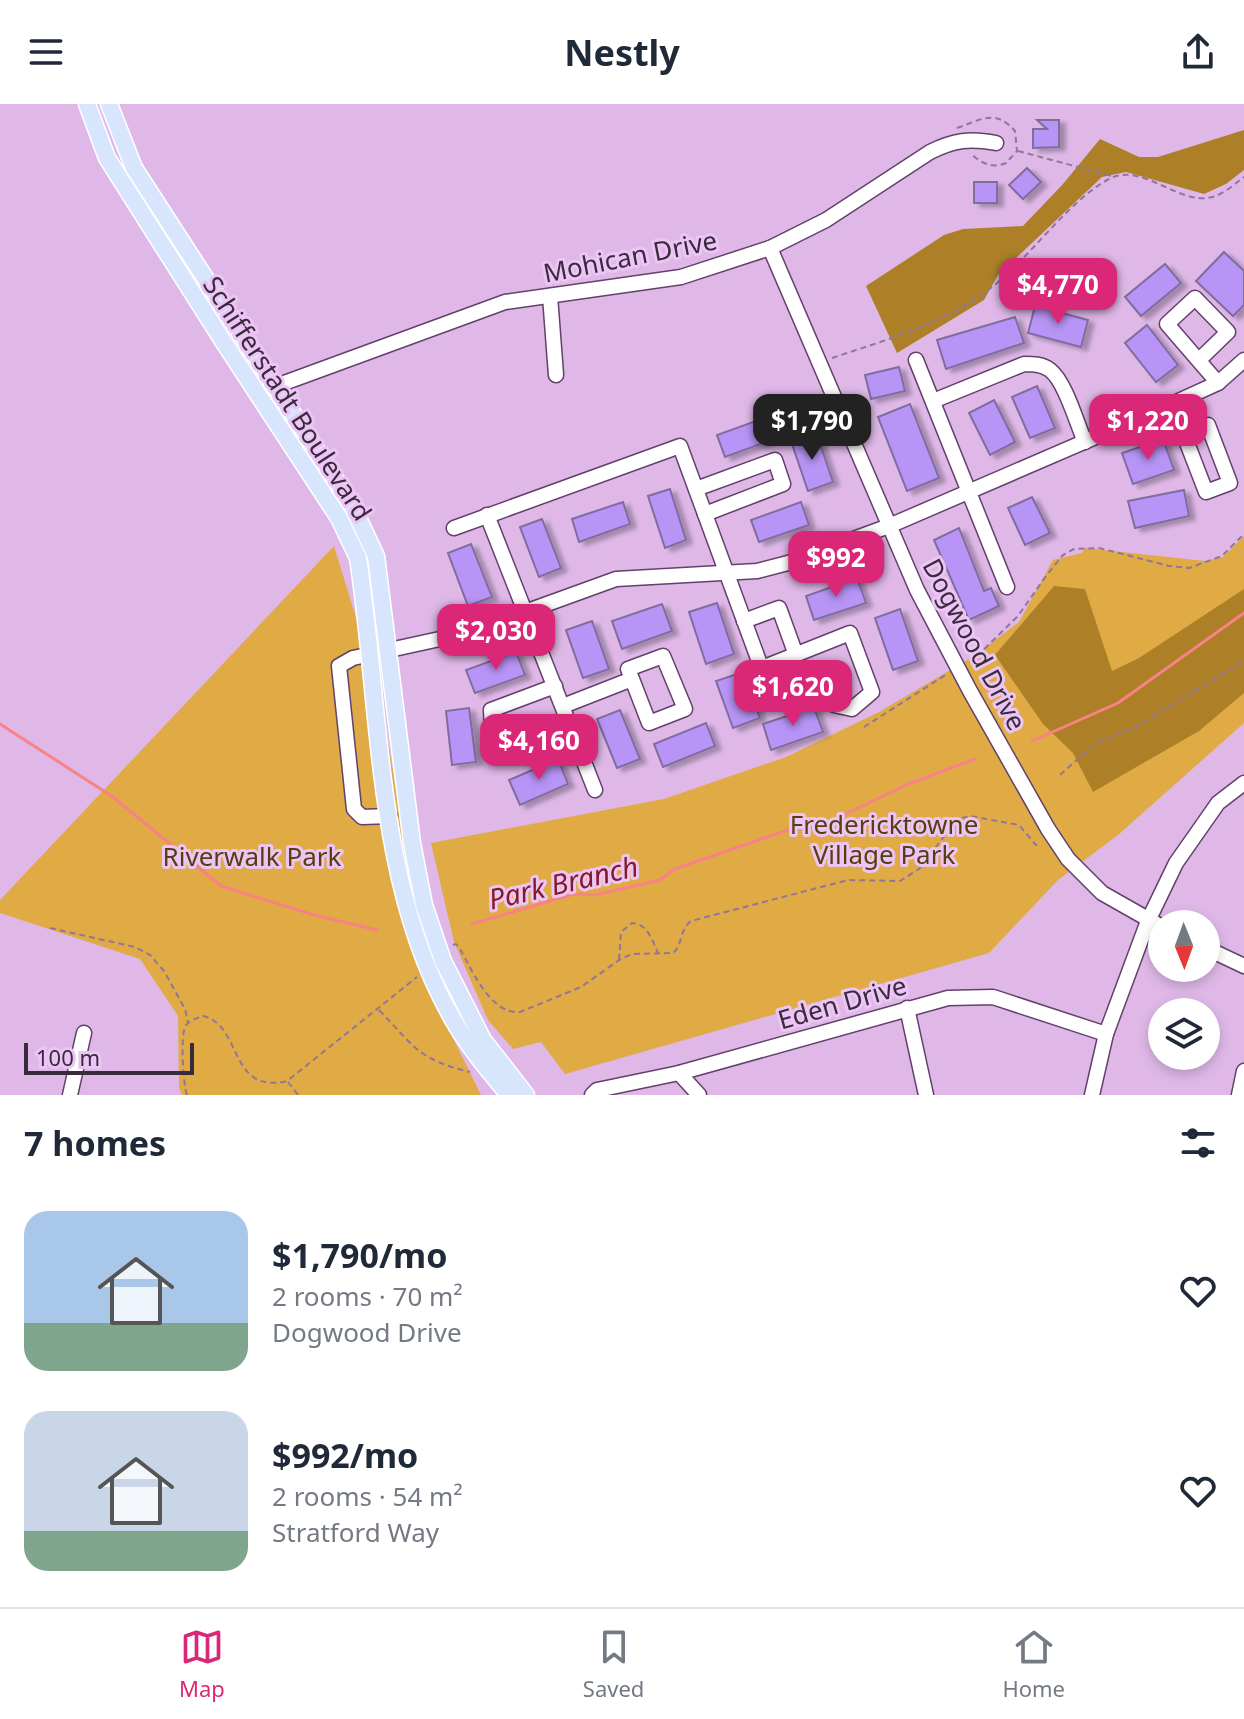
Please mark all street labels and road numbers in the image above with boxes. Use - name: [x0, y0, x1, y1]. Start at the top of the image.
- street label: Mohican Drive: [540, 222, 720, 290]
- street label: Schifferstadt Boulevard: [195, 269, 381, 527]
- street label: Dogwood Drive: [915, 552, 1035, 736]
- street label: Eden Drive: [773, 966, 911, 1038]

